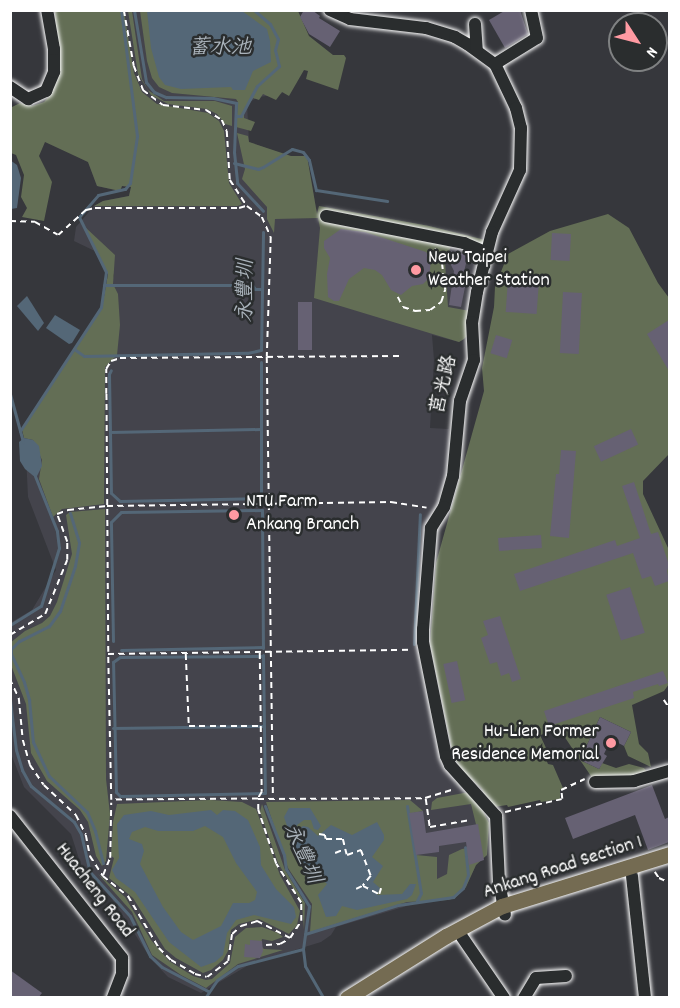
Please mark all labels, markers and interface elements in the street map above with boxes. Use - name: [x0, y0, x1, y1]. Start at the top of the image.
- north arrow: [608, 12, 668, 72]
- water label: 蓄水池: [189, 36, 251, 62]
- text: N: [640, 42, 663, 62]
- place label: New Taipei Weather Station: [428, 246, 550, 293]
- water label: 永豐圳: [234, 259, 260, 323]
- marker: New Taipei Weather Station: [409, 263, 423, 277]
- street label: 莒光路: [427, 353, 463, 417]
- place label: NTU Farm Ankang Branch: [246, 491, 359, 538]
- marker: NTU Farm Ankang Branch: [227, 508, 241, 522]
- place label: Hu-Lien Former Residence Memorial: [451, 720, 599, 767]
- marker: Hu-Lien Former Residence Memorial: [604, 736, 618, 750]
- water label: 永豐圳: [277, 820, 325, 888]
- street label: Ankang Road Section 1: [480, 831, 646, 905]
- street label: Huacheng Road: [49, 839, 139, 943]

